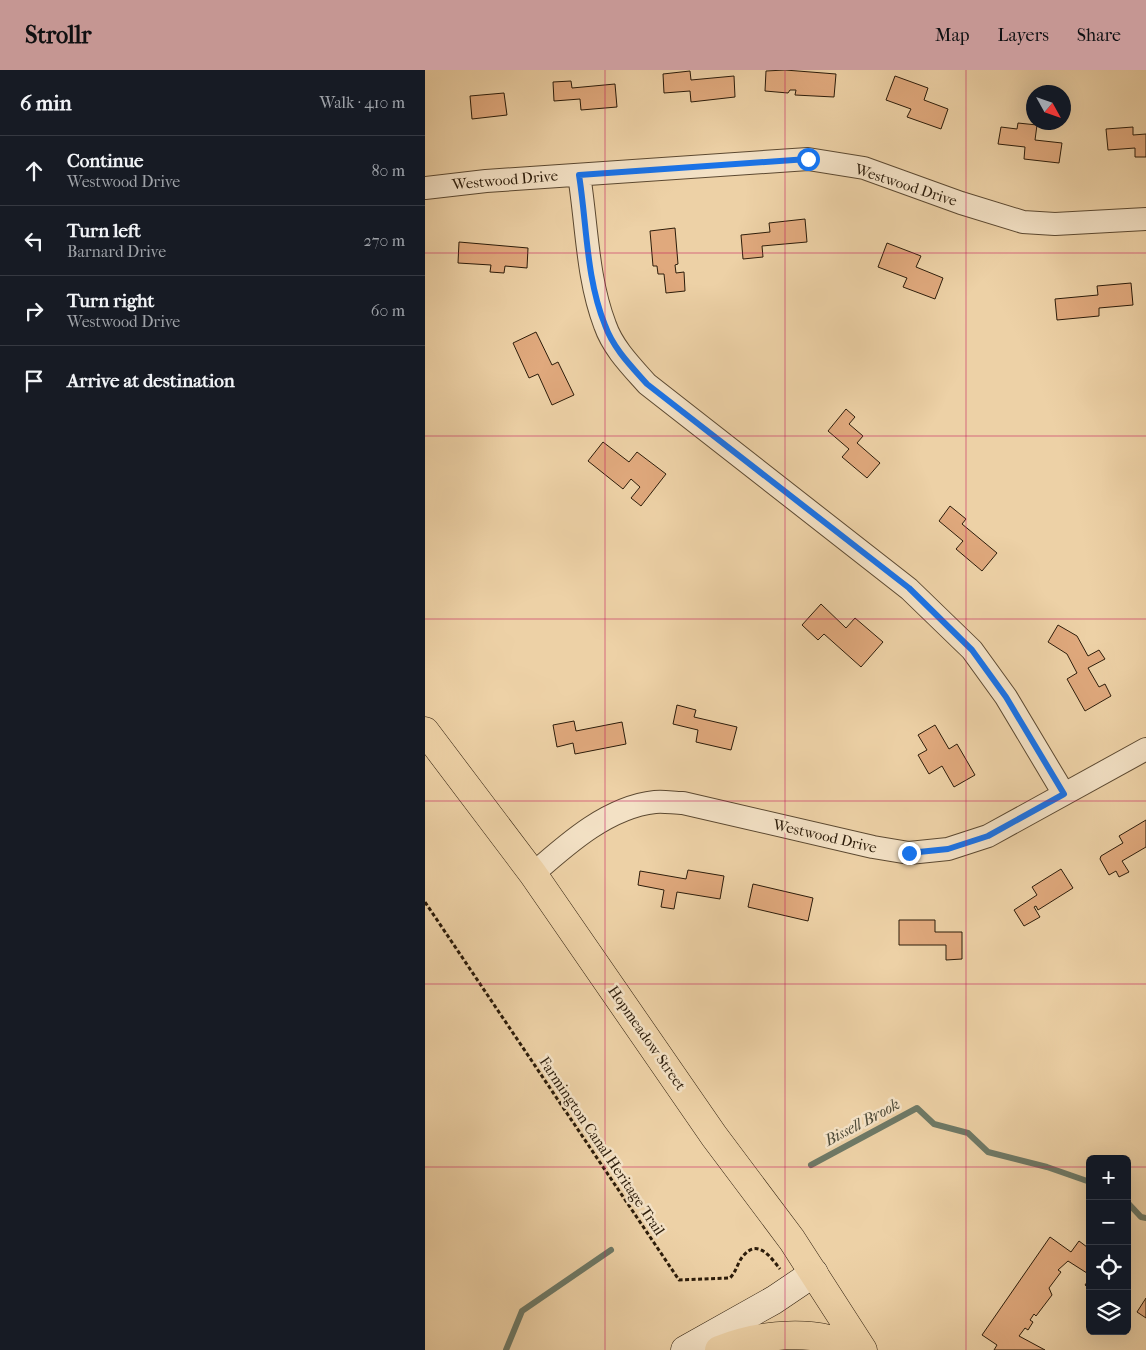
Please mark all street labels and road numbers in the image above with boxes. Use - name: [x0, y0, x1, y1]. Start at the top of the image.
- street label: Westwood Drive: [852, 160, 960, 210]
- street label: Westwood Drive: [450, 166, 559, 194]
- street label: Westwood Drive: [770, 815, 879, 857]
- street label: Hopmeadow Street: [604, 982, 690, 1094]
- street label: Farmington Canal Heritage Trail: [535, 1053, 669, 1239]

